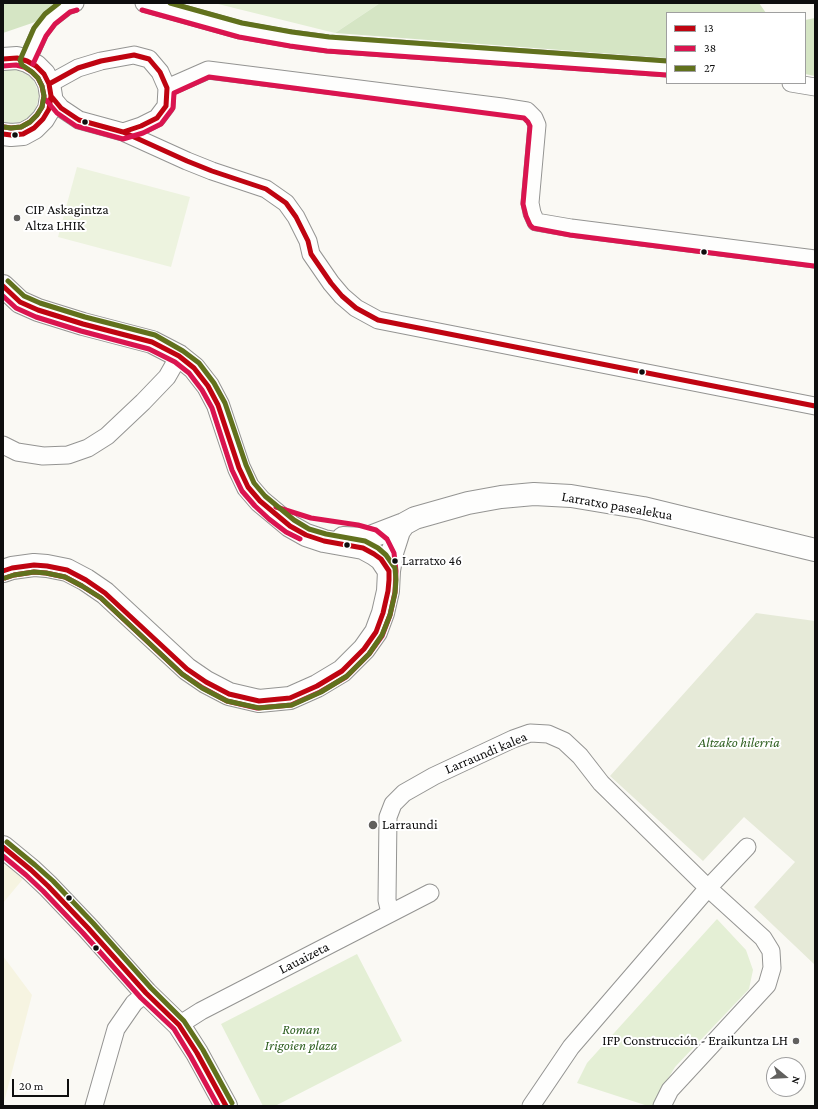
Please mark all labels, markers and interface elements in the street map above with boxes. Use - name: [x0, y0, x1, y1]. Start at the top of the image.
- legend: [666, 12, 806, 84]
- text: 13: [704, 21, 714, 35]
- text: 38: [704, 41, 716, 55]
- text: 27: [704, 61, 715, 75]
- unlabelled marker: [80, 117, 90, 127]
- unlabelled marker: [10, 130, 20, 140]
- place label: CIP Askagintza Altza LHIK: [25, 202, 109, 234]
- marker: CIP Askagintza Altza LHIK: [12, 213, 22, 223]
- unlabelled marker: [699, 247, 709, 257]
- unlabelled marker: [637, 367, 647, 377]
- street label: Larratxo pasealekua: [560, 488, 674, 524]
- unlabelled marker: [342, 540, 352, 550]
- place label: Larratxo 46: [402, 553, 462, 569]
- marker: Larratxo 46: [390, 556, 400, 566]
- street label: Larraundi kalea: [442, 728, 530, 778]
- park label: Altzako hilerria: [698, 735, 780, 751]
- place label: Larraundi: [382, 817, 438, 833]
- marker: Larraundi: [367, 819, 379, 831]
- unlabelled marker: [64, 893, 74, 903]
- street label: Lauaizeta: [276, 938, 332, 978]
- unlabelled marker: [91, 943, 101, 953]
- park label: Roman Irigoien plaza: [265, 1022, 337, 1054]
- place label: IFP Construcción - Eraikuntza LH: [602, 1033, 788, 1049]
- marker: IFP Construcción - Eraikuntza LH: [791, 1036, 801, 1046]
- north arrow: [766, 1057, 806, 1097]
- scale bar: [14, 1071, 71, 1097]
- text: N: [790, 1075, 803, 1086]
- text: 20 m: [19, 1079, 43, 1093]

